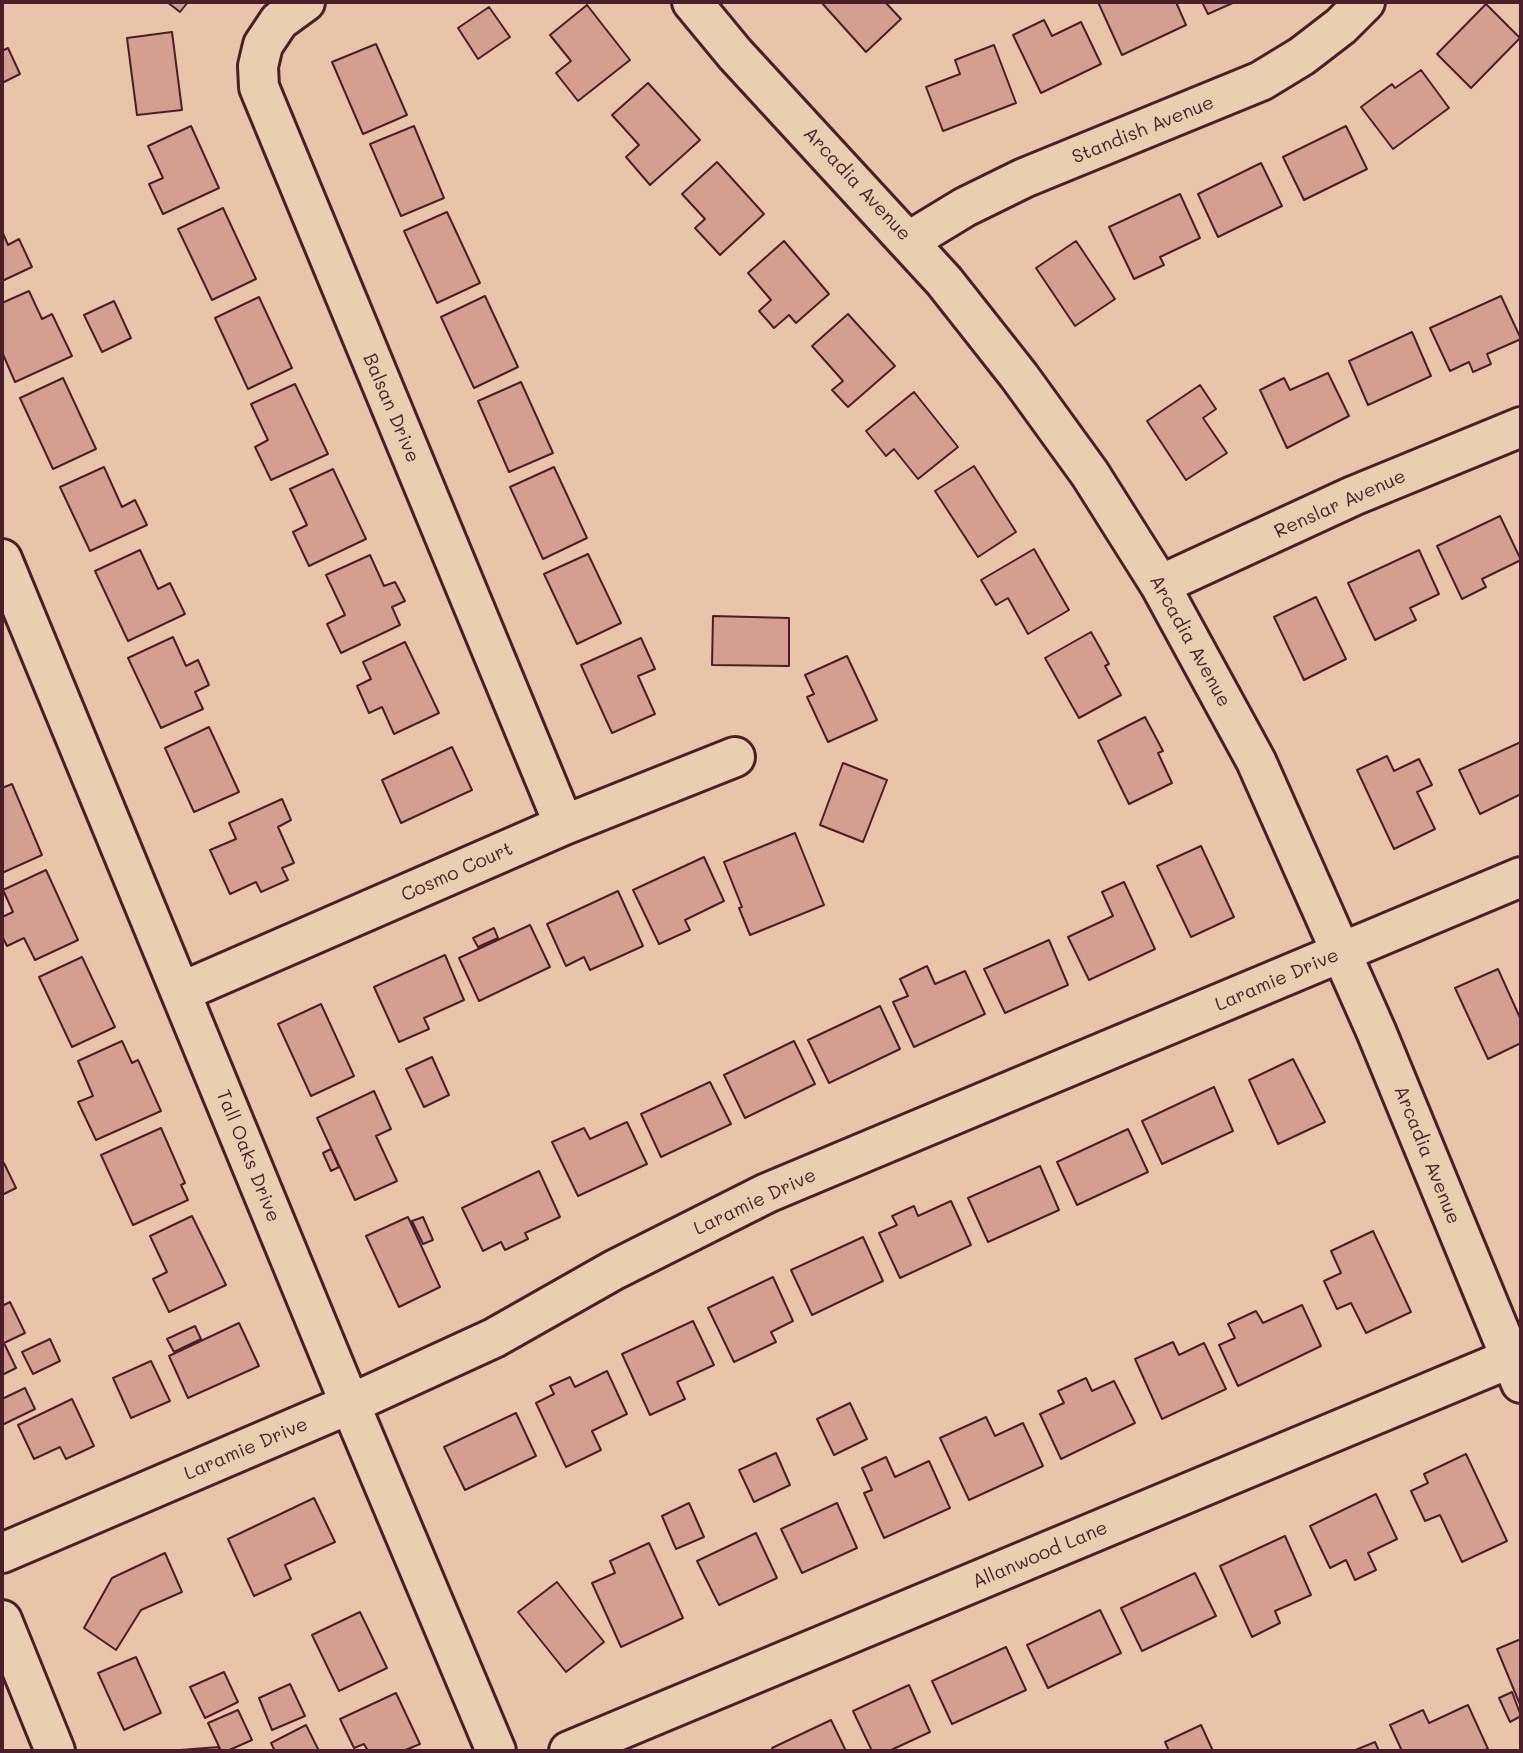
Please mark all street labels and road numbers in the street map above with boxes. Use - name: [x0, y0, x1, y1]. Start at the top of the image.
- street label: Standish Avenue: [1069, 91, 1217, 169]
- street label: Arcadia Avenue: [798, 122, 916, 246]
- street label: Balsan Drive: [358, 350, 424, 466]
- street label: Renslar Avenue: [1271, 465, 1409, 543]
- street label: Arcadia Avenue: [1144, 571, 1236, 711]
- street label: Cosmo Court: [398, 837, 516, 907]
- street label: Laramie Drive: [1212, 944, 1342, 1016]
- street label: Arcadia Avenue: [1389, 1082, 1465, 1228]
- street label: Tall Oaks Drive: [211, 1087, 285, 1225]
- street label: Laramie Drive: [690, 1164, 820, 1240]
- street label: Laramie Drive: [181, 1413, 311, 1485]
- street label: Allanwood Lane: [969, 1516, 1111, 1594]

